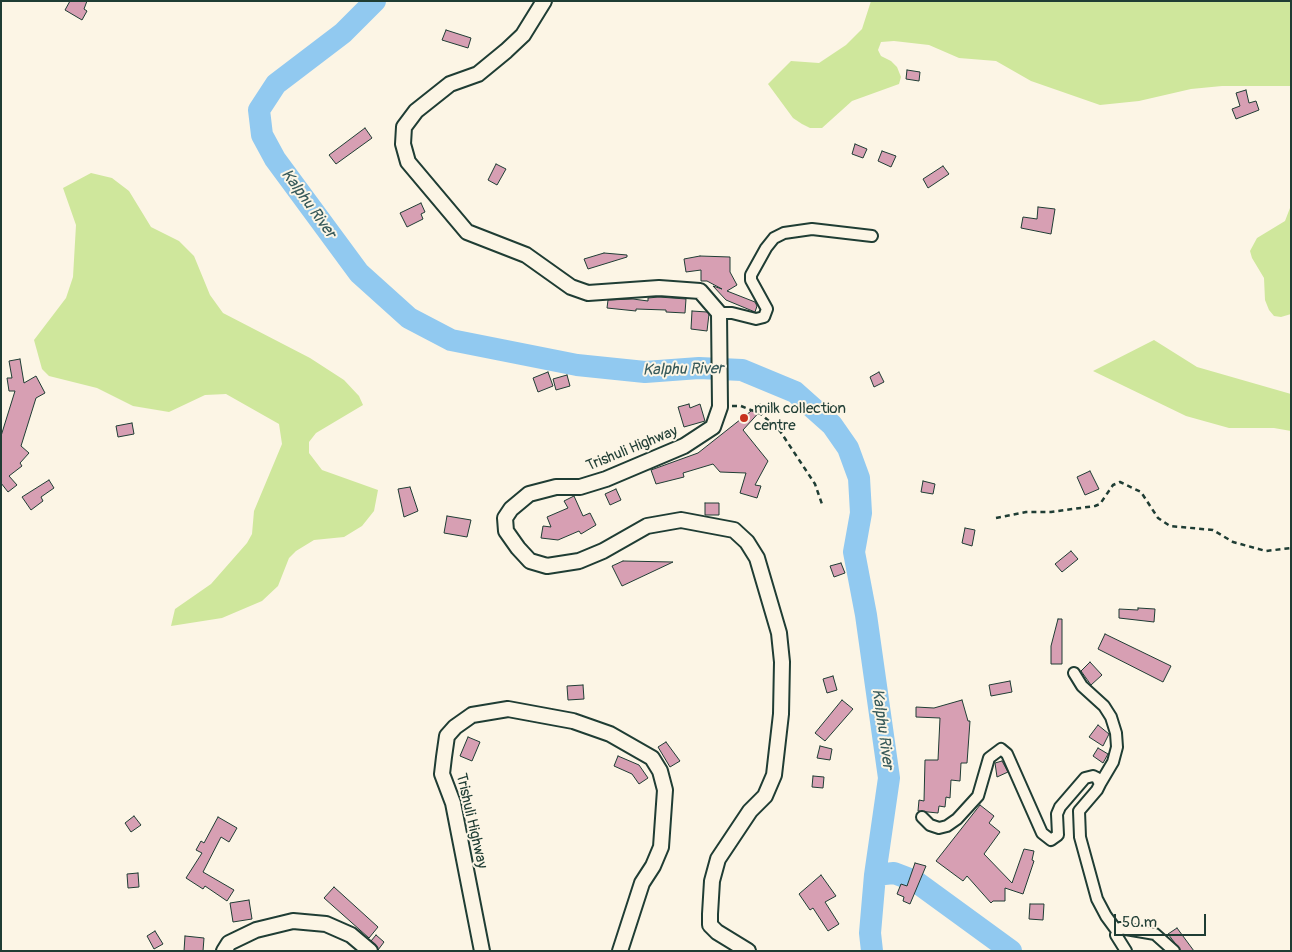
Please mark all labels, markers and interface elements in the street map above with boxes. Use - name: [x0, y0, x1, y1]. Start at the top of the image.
- water label: Kalphu River: [276, 166, 340, 242]
- water label: Kalphu River: [642, 360, 724, 380]
- place label: milk collection centre: [754, 400, 846, 435]
- marker: milk collection centre: [738, 412, 750, 424]
- street label: Trishuli Highway: [584, 422, 680, 476]
- water label: Kalphu River: [867, 688, 897, 770]
- street label: Trishuli Highway: [451, 772, 491, 870]
- scale bar: [1117, 904, 1210, 936]
- text: 50 m: [1122, 913, 1157, 932]

